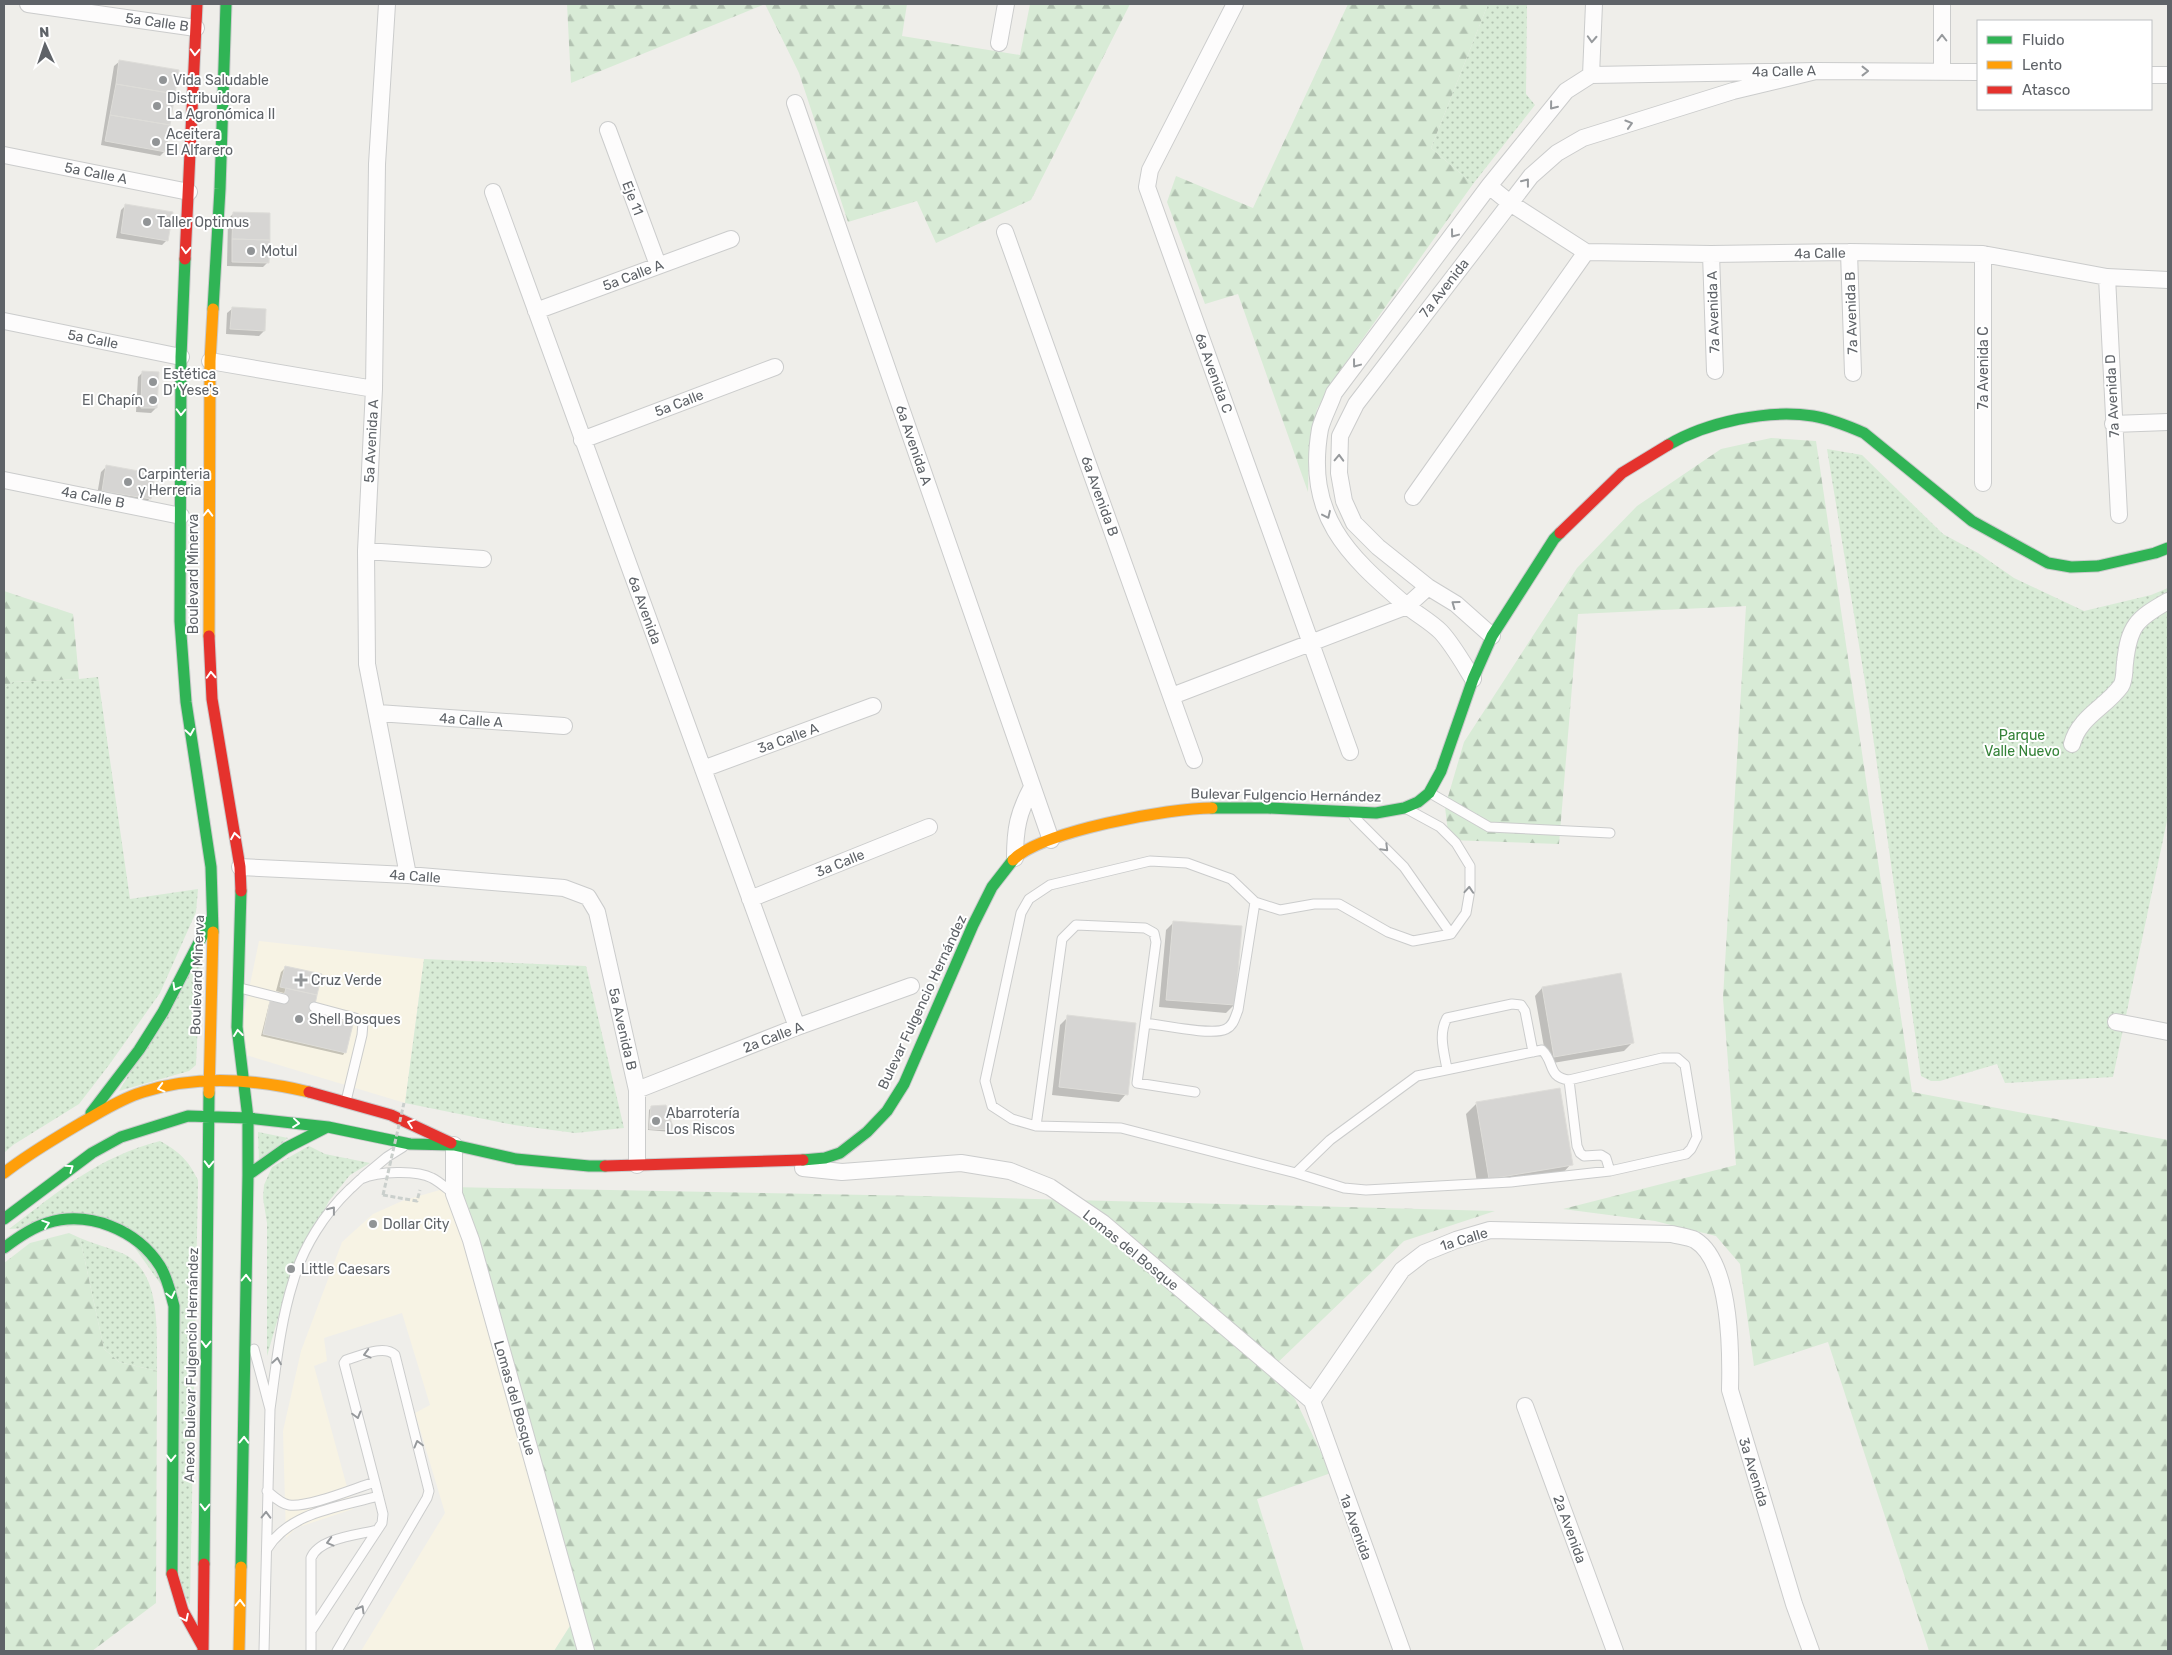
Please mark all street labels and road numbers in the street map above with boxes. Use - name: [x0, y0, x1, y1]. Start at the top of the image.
- street label: 5a Calle B: [124, 10, 190, 35]
- street label: 4a Calle A: [1752, 62, 1817, 81]
- street label: 5a Calle A: [63, 159, 129, 188]
- street label: Eje 11: [618, 179, 647, 218]
- street label: 4a Calle: [1794, 245, 1846, 262]
- street label: 7a Avenida: [1416, 255, 1473, 321]
- street label: 5a Calle A: [600, 256, 666, 295]
- street label: 7a Avenida A: [1704, 270, 1723, 354]
- street label: 7a Avenida B: [1842, 271, 1861, 355]
- street label: 5a Calle: [66, 326, 120, 353]
- street label: 7a Avenida C: [1975, 327, 1992, 409]
- street label: 6a Avenida C: [1191, 331, 1236, 416]
- street label: 7a Avenida D: [2102, 354, 2123, 438]
- street label: 5a Calle: [652, 386, 706, 421]
- street label: 5a Avenida A: [361, 398, 382, 483]
- street label: 6a Avenida A: [892, 403, 935, 488]
- street label: 6a Avenida B: [1077, 454, 1122, 539]
- street label: 4a Calle B: [60, 483, 126, 512]
- street label: Boulevard Minerva: [185, 514, 202, 634]
- street label: 6a Avenida: [624, 574, 665, 647]
- street label: 4a Calle A: [438, 710, 504, 731]
- street label: 3a Calle A: [755, 719, 822, 757]
- street label: Bulevar Fulgencio Hernández: [1191, 785, 1381, 806]
- street label: 3a Calle: [813, 846, 867, 881]
- street label: 4a Calle: [389, 866, 441, 887]
- street label: Bulevar Fulgencio Hernández: [874, 912, 970, 1092]
- street label: Boulevard Minerva: [187, 915, 208, 1035]
- street label: 5a Avenida B: [605, 986, 640, 1072]
- street label: 2a Calle A: [740, 1018, 806, 1057]
- street label: Lomas del Bosque: [1079, 1206, 1182, 1294]
- street label: 1a Calle: [1438, 1224, 1490, 1255]
- street label: Anexo Bulevar Fulgencio Hernández: [181, 1247, 202, 1483]
- street label: Lomas del Bosque: [490, 1339, 539, 1458]
- street label: 3a Avenida: [1735, 1436, 1772, 1509]
- street label: 1a Avenida: [1336, 1492, 1375, 1562]
- street label: 2a Avenida: [1549, 1493, 1590, 1566]

